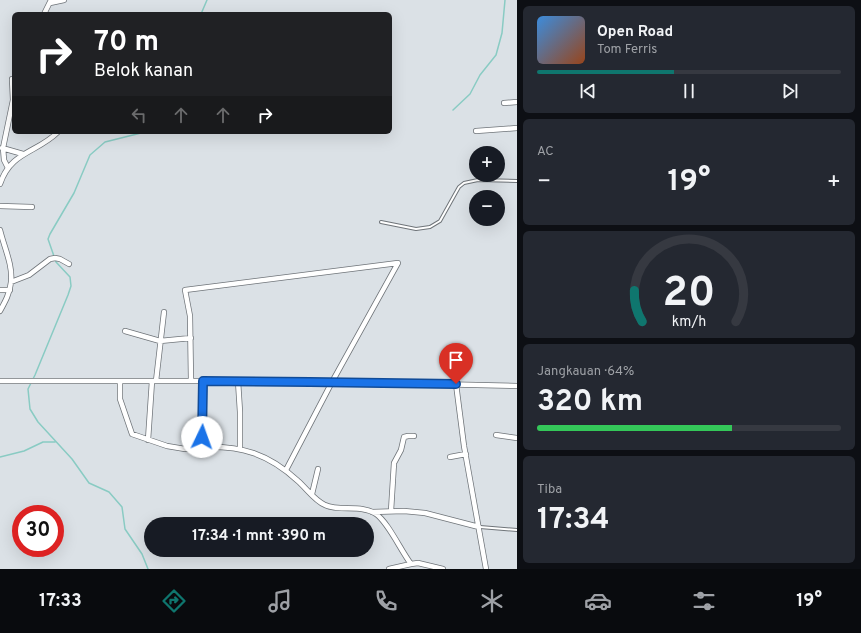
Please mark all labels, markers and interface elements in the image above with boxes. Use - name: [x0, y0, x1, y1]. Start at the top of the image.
- text: Open Road: [597, 23, 673, 42]
- text: 70 m: [94, 25, 159, 61]
- icon: right: [28, 28, 80, 80]
- text: Tom Ferris: [597, 42, 657, 58]
- text: Belok kanan: [94, 60, 193, 83]
- icon: previous: [577, 80, 599, 102]
- icon: pause: [678, 80, 700, 102]
- icon: next: [779, 80, 801, 102]
- icon: left: [128, 104, 150, 126]
- icon: ahead: [170, 104, 192, 126]
- icon: ahead: [212, 104, 234, 126]
- icon: right: [254, 104, 276, 126]
- text: AC: [537, 144, 554, 160]
- map controls: [469, 146, 505, 226]
- button: +: [469, 146, 505, 182]
- text: 19°: [668, 164, 710, 201]
- text: −: [537, 169, 551, 196]
- text: +: [827, 169, 841, 196]
- button: −: [469, 190, 505, 226]
- text: 20: [663, 268, 715, 321]
- text: km/h: [672, 313, 706, 331]
- pin: [439, 343, 473, 384]
- icon: arrive: [445, 349, 467, 371]
- text: Jangkauan · 64%: [537, 364, 634, 380]
- text: 320 km: [537, 384, 643, 421]
- position arrow: [181, 416, 223, 458]
- text: Tiba: [537, 482, 562, 498]
- text: 17:34: [537, 502, 610, 539]
- speed limit sign: 30: [12, 505, 64, 557]
- text: 17:34 · 1 mnt · 390 m: [192, 527, 326, 546]
- icon: directions: [160, 587, 188, 615]
- icon: music: [266, 587, 294, 615]
- icon: phone: [372, 587, 400, 615]
- icon: climate: [478, 587, 506, 615]
- icon: car: [584, 587, 612, 615]
- icon: filters: [690, 587, 718, 615]
- text: 17:33: [39, 590, 82, 613]
- text: 19°: [796, 590, 822, 613]

